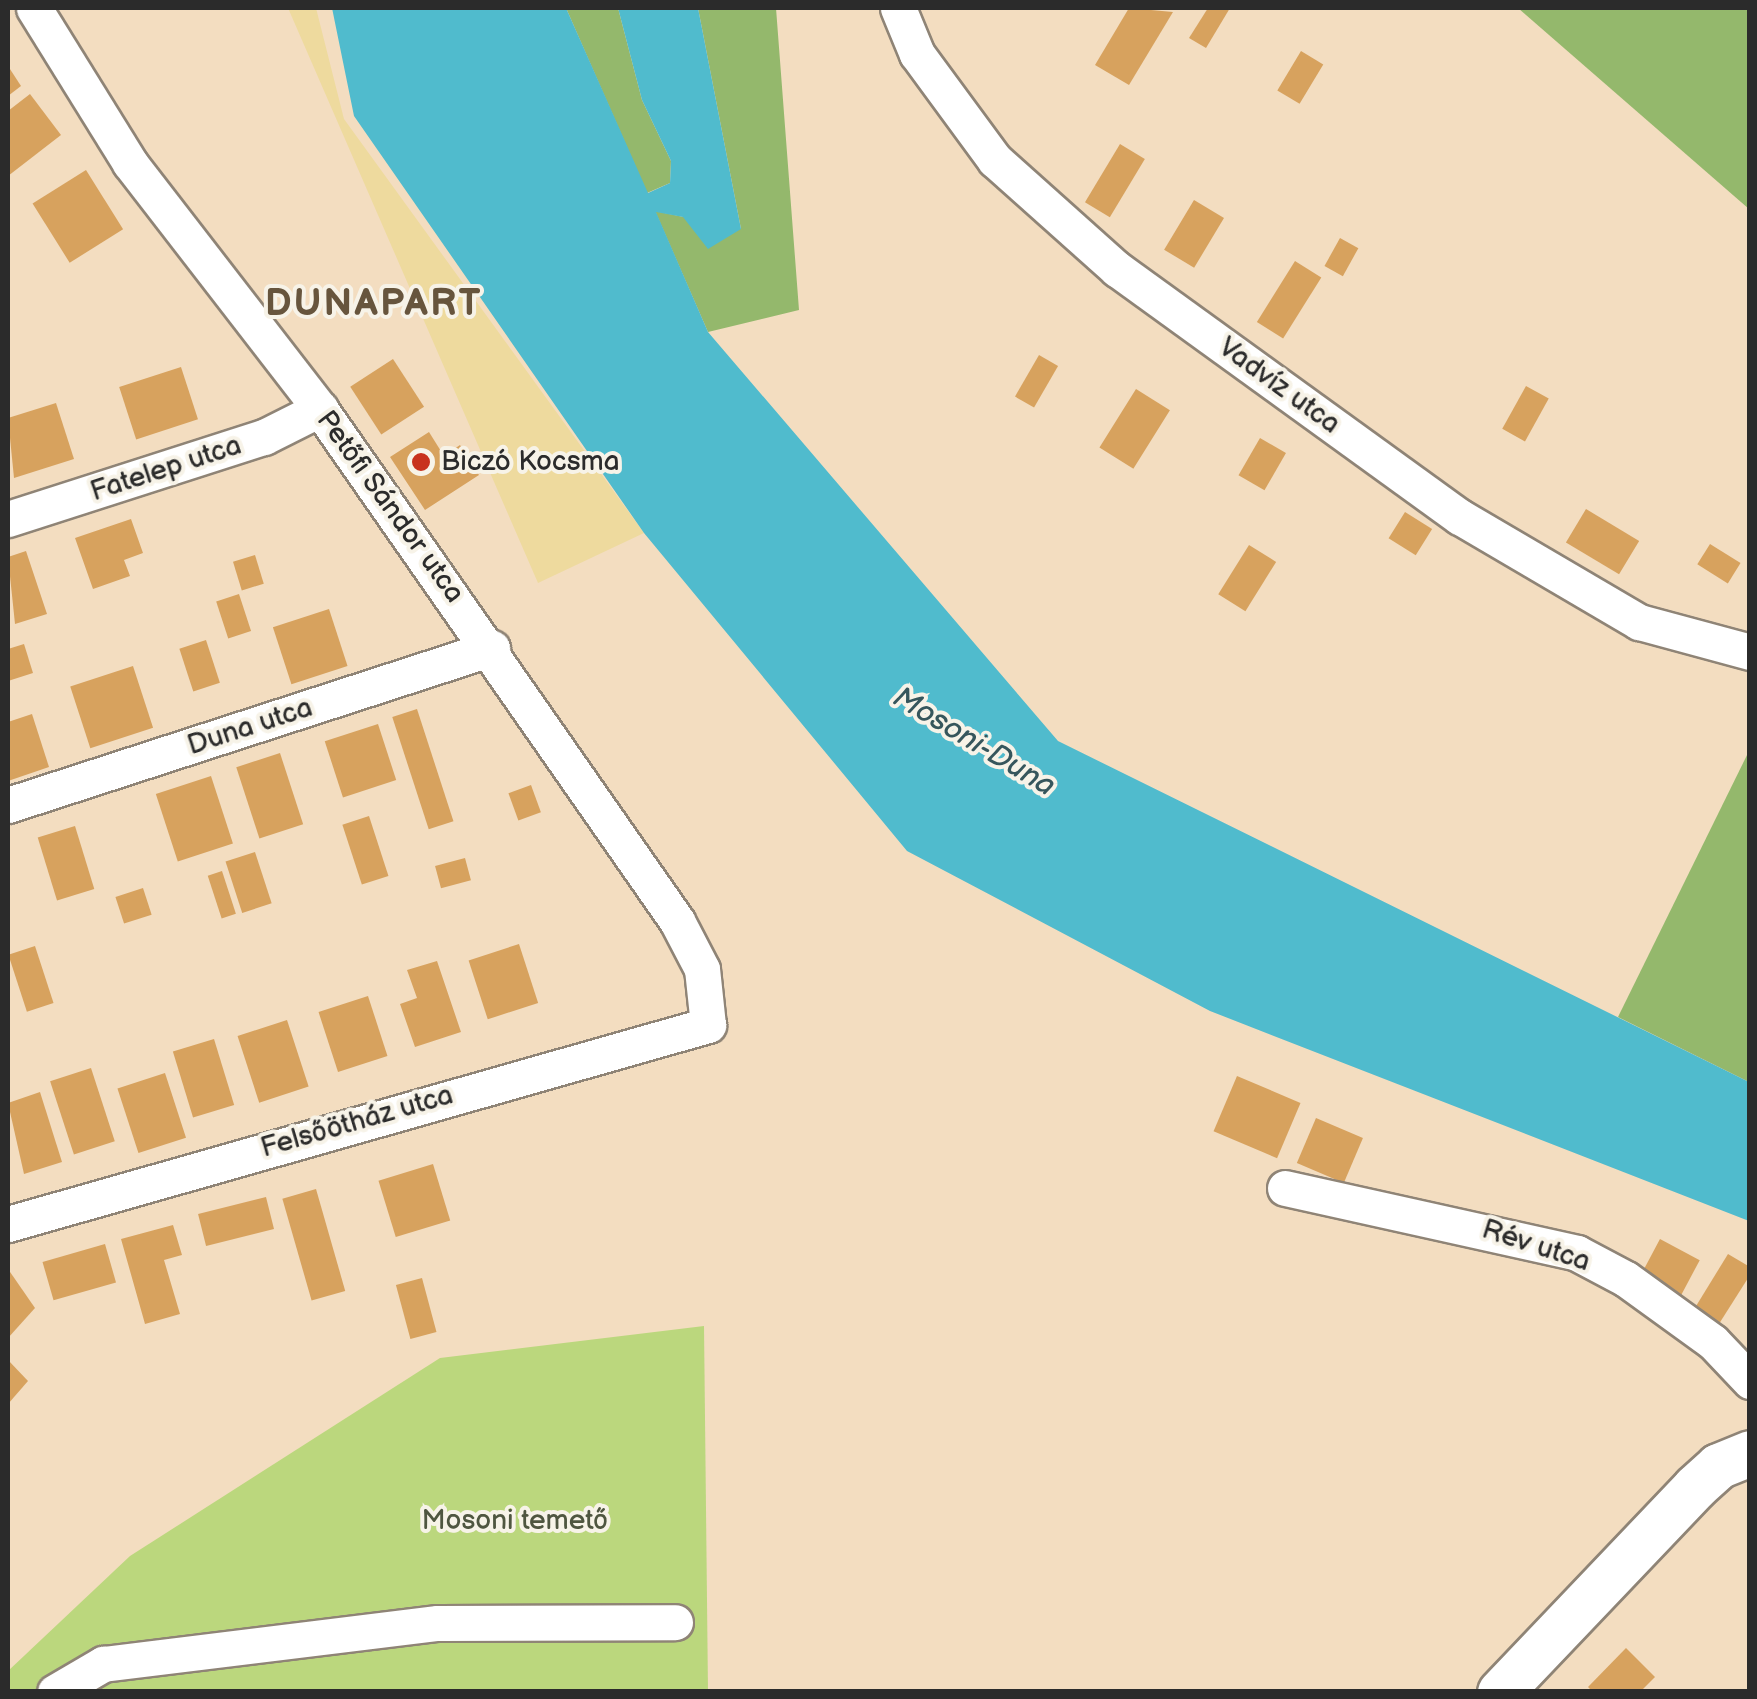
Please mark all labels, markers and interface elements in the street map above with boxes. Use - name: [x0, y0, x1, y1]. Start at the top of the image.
- district label: DUNAPART: [265, 281, 483, 327]
- street label: Vadvíz utca: [1212, 331, 1346, 441]
- street label: Petőfi Sándor utca: [309, 404, 471, 610]
- street label: Fatelep utca: [86, 429, 246, 509]
- place label: Biczó Kocsma: [441, 445, 620, 479]
- marker: Biczó Kocsma: [410, 451, 432, 473]
- water label: Mosoni-Duna: [886, 680, 1062, 804]
- street label: Duna utca: [183, 691, 317, 763]
- street label: Felsőötház utca: [257, 1078, 457, 1166]
- street label: Rév utca: [1478, 1213, 1594, 1279]
- park label: Mosoni temető: [421, 1504, 609, 1538]

